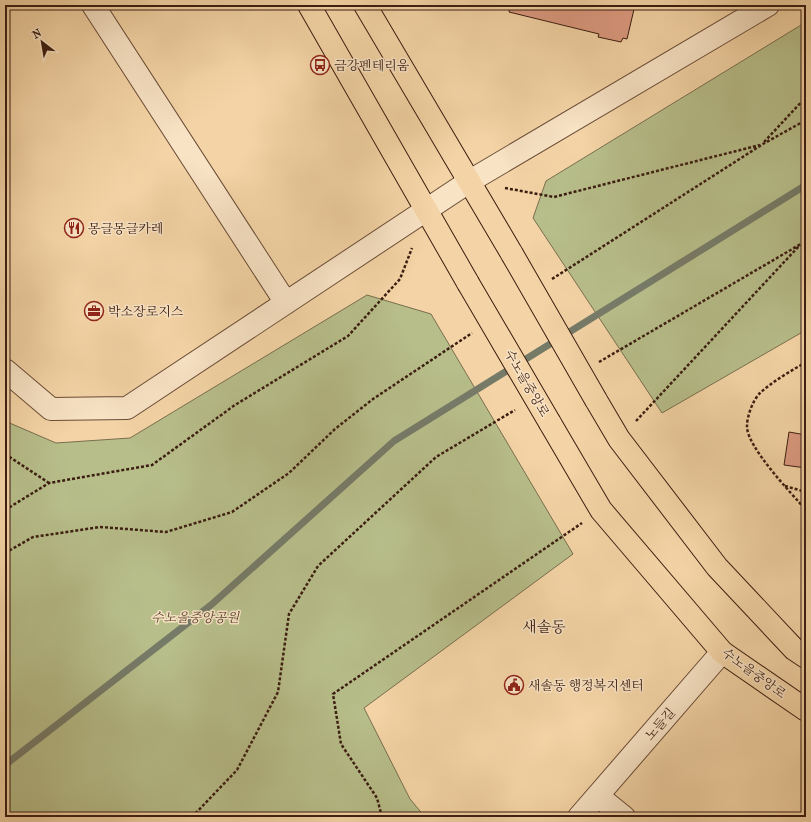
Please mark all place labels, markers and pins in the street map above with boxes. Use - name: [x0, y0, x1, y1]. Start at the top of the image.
- bus stop icon: 금강펜테리움: [309, 54, 331, 76]
- place label: 금강펜테리움: [334, 58, 410, 73]
- restaurant icon: 몽글몽글카레: [63, 217, 85, 239]
- place label: 몽글몽글카레: [88, 221, 163, 236]
- office icon: 박소장로지스: [83, 300, 105, 322]
- place label: 박소장로지스: [108, 304, 184, 319]
- public building icon: 새솔동 행정복지센터: [503, 674, 525, 696]
- place label: 새솔동 행정복지센터: [528, 678, 644, 693]

